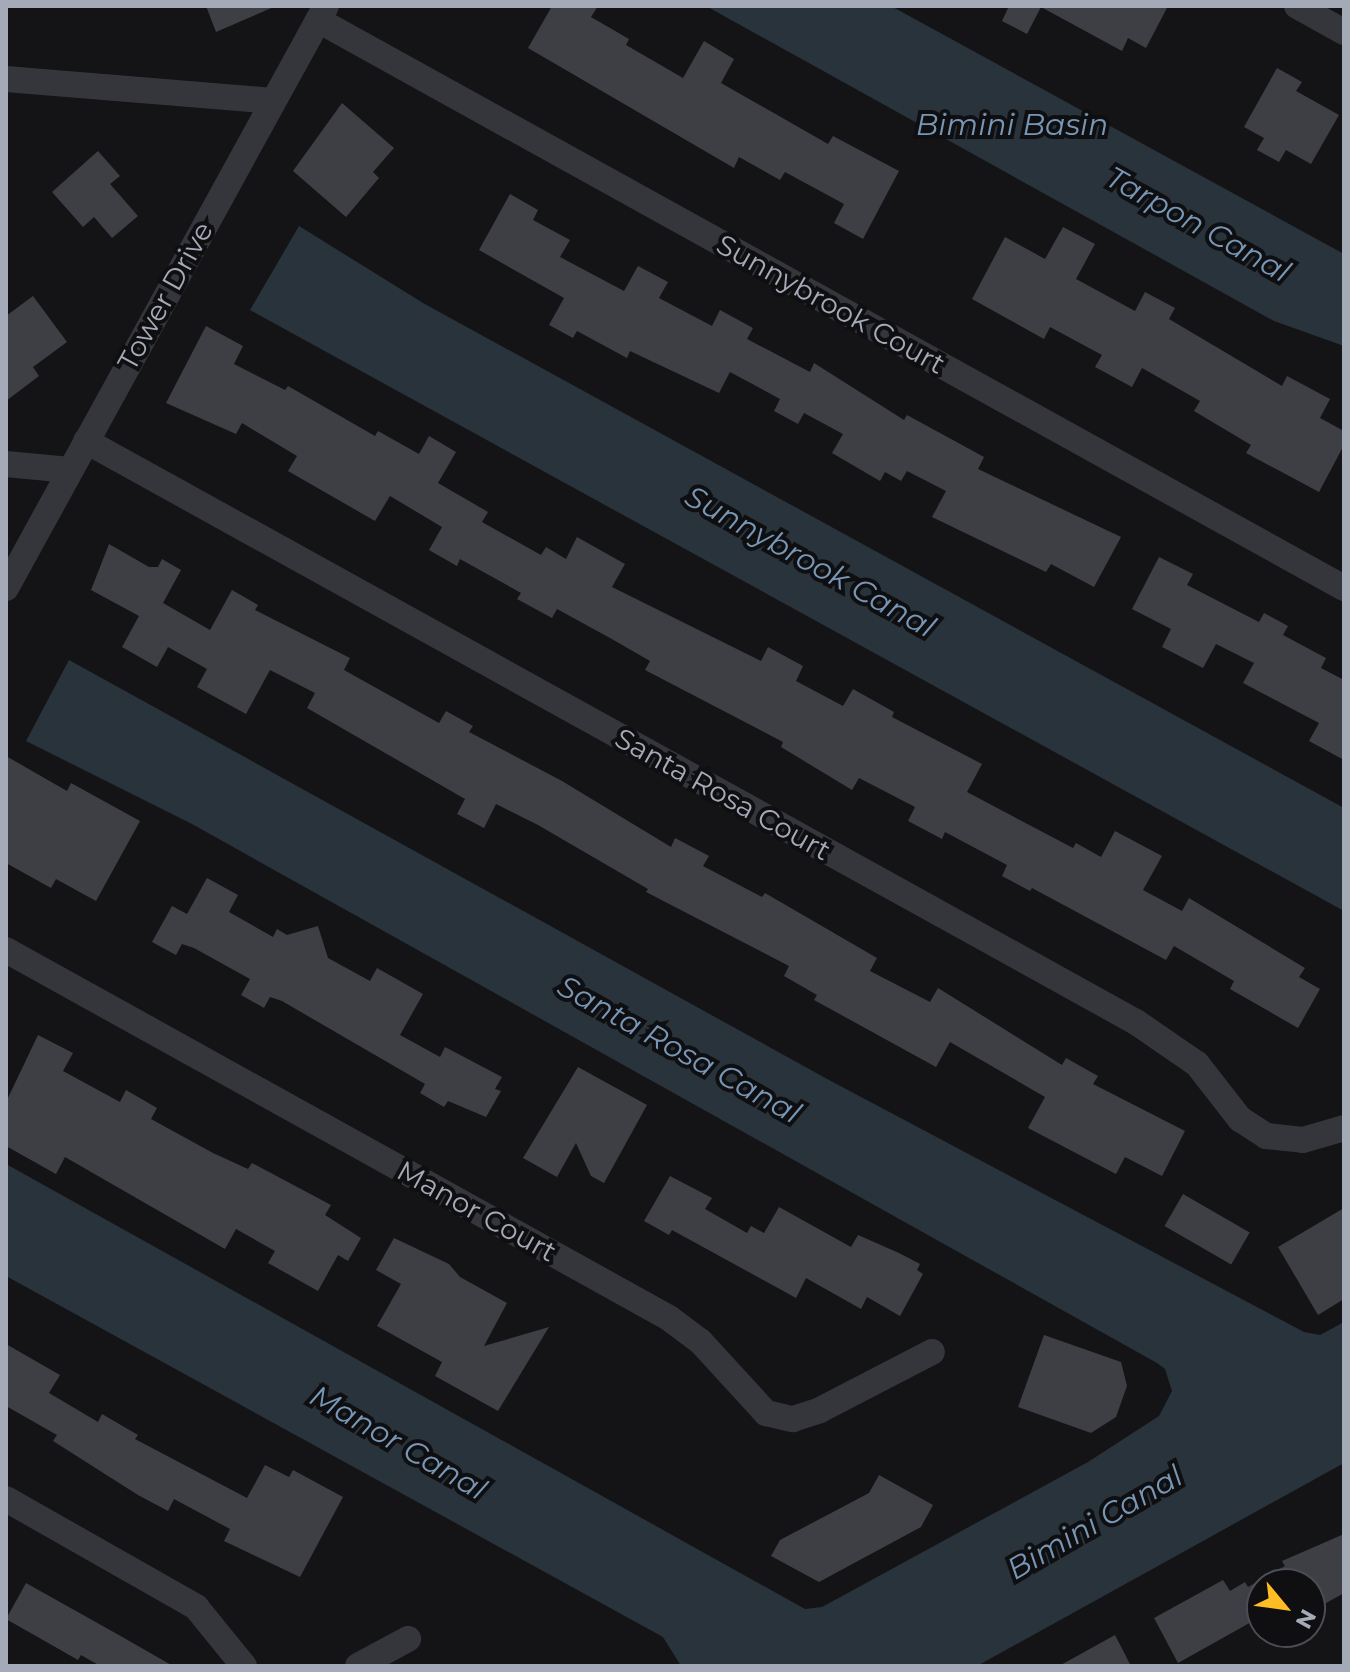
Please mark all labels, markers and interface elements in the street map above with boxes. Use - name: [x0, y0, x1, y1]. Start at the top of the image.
- water label: Bimini Basin: [916, 107, 1108, 143]
- water label: Tarpon Canal: [1100, 160, 1296, 290]
- street label: Tower Drive: [110, 216, 220, 376]
- street label: Sunnybrook Court: [711, 227, 951, 381]
- water label: Sunnybrook Canal: [679, 478, 941, 646]
- street label: Santa Rosa Court: [609, 721, 837, 867]
- water label: Santa Rosa Canal: [551, 968, 807, 1132]
- street label: Manor Court: [391, 1153, 563, 1269]
- water label: Manor Canal: [303, 1378, 493, 1508]
- water label: Bimini Canal: [1001, 1458, 1189, 1588]
- north arrow: [1246, 1568, 1326, 1648]
- text: N: [1290, 1605, 1322, 1633]

